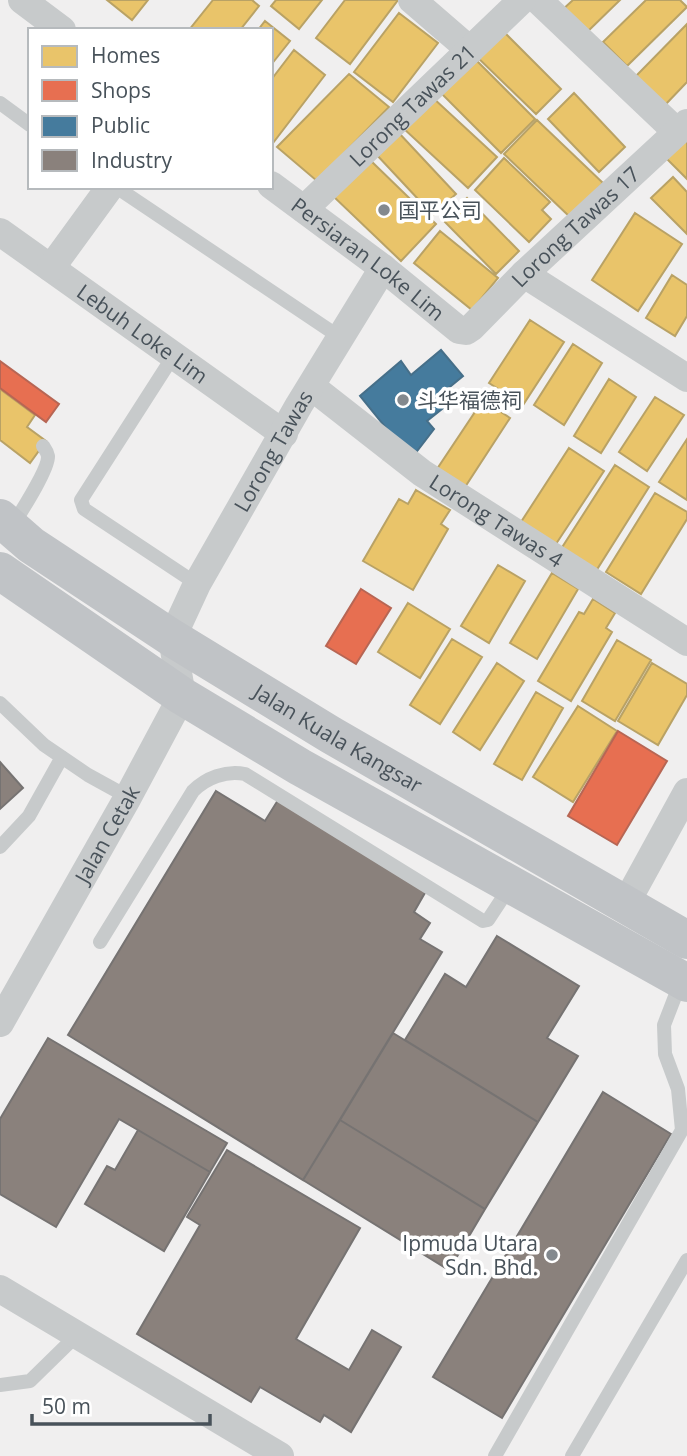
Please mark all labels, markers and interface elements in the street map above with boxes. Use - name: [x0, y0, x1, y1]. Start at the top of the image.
- legend: [28, 28, 273, 189]
- street label: Lorong Tawas 21: [343, 38, 482, 173]
- text: Homes: [91, 41, 160, 69]
- text: Shops: [91, 76, 151, 104]
- text: Public: [91, 111, 150, 139]
- text: Industry: [91, 146, 173, 174]
- street label: Lorong Tawas 17: [505, 160, 645, 293]
- street label: Persiaran Loke Lim: [286, 191, 451, 327]
- place label: 国平公司: [398, 196, 482, 224]
- marker: 国平公司: [376, 202, 392, 218]
- street label: Lebuh Loke Lim: [72, 277, 214, 390]
- street label: Lorong Tawas: [227, 385, 319, 517]
- place label: 斗华福德祠: [417, 386, 522, 414]
- marker: 斗华福德祠: [395, 392, 411, 408]
- street label: Lorong Tawas 4: [424, 467, 569, 574]
- street label: Jalan Kuala Kangsar: [247, 676, 428, 799]
- street label: Jalan Cetak: [67, 781, 146, 890]
- place label: Ipmuda Utara Sdn. Bhd.: [402, 1229, 538, 1281]
- marker: Ipmuda Utara Sdn. Bhd.: [544, 1247, 560, 1263]
- scale bar: [32, 1382, 210, 1426]
- text: 50 m: [42, 1392, 91, 1420]

